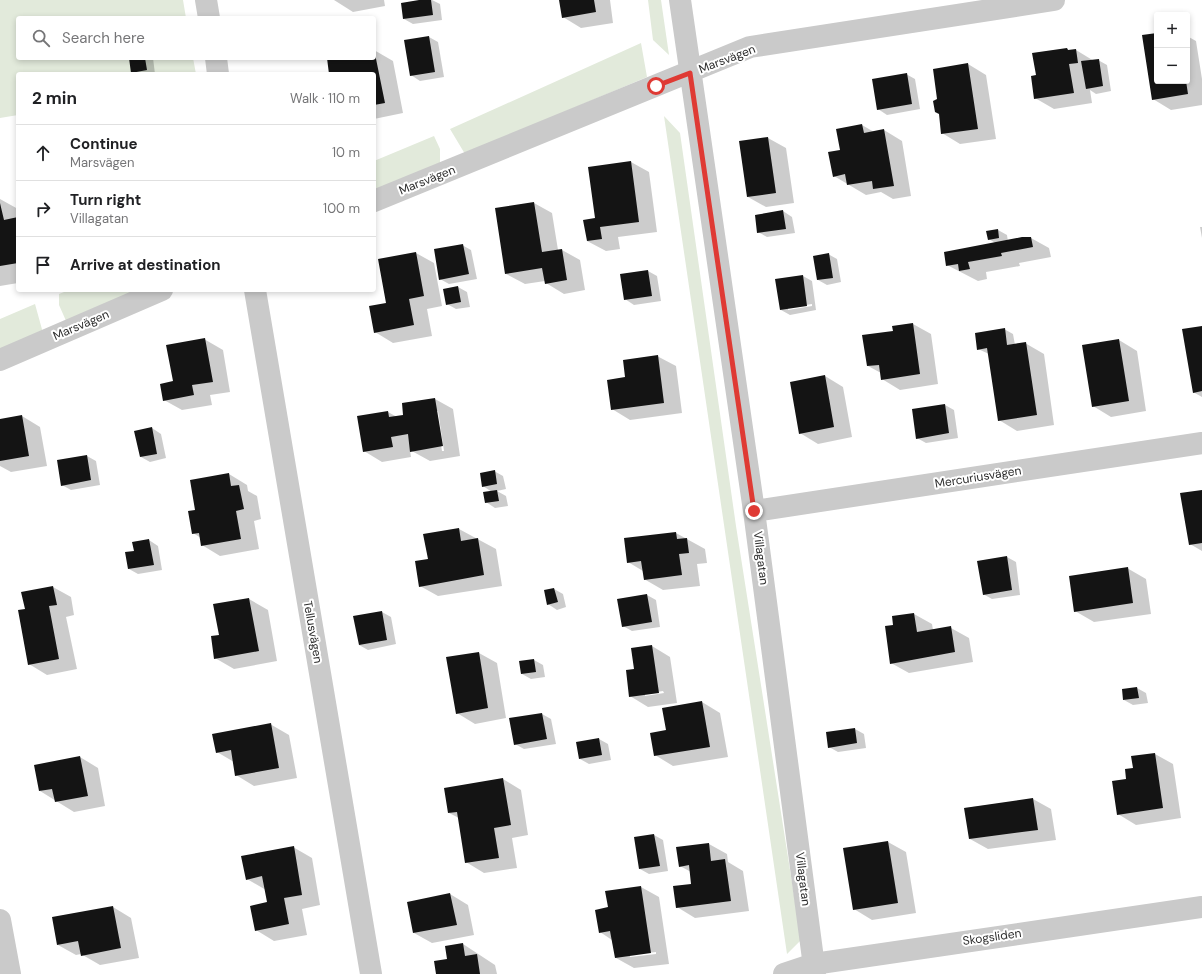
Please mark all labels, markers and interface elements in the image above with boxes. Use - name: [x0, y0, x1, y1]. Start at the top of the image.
- map controls: [1154, 12, 1190, 84]
- button: +: [1154, 12, 1190, 48]
- search box: [16, 16, 376, 60]
- icon: search: [30, 27, 52, 49]
- text: Search here: [62, 28, 145, 48]
- street label: Marsvägen: [696, 41, 758, 77]
- button: −: [1154, 48, 1190, 84]
- route start: [647, 77, 665, 95]
- text: 2 min: [32, 87, 77, 109]
- text: Walk · 110 m: [290, 90, 360, 107]
- text: Continue: [70, 134, 138, 154]
- icon: ahead: [32, 142, 54, 164]
- text: 10 m: [332, 144, 360, 161]
- text: Marsvägen: [70, 154, 134, 171]
- street label: Marsvägen: [396, 161, 458, 199]
- text: Turn right: [70, 190, 141, 210]
- icon: right: [32, 198, 54, 220]
- text: 100 m: [323, 200, 360, 217]
- text: Villagatan: [70, 210, 128, 227]
- icon: arrive: [32, 254, 54, 276]
- text: Arrive at destination: [70, 255, 221, 275]
- street label: Marsvägen: [50, 306, 112, 344]
- street label: Mercuriusvägen: [934, 462, 1023, 492]
- route end: [745, 502, 763, 520]
- street label: Villagatan: [750, 530, 772, 586]
- street label: Tellusvägen: [300, 600, 326, 665]
- street label: Villagatan: [792, 851, 814, 907]
- street label: Skogsliden: [962, 925, 1022, 949]

